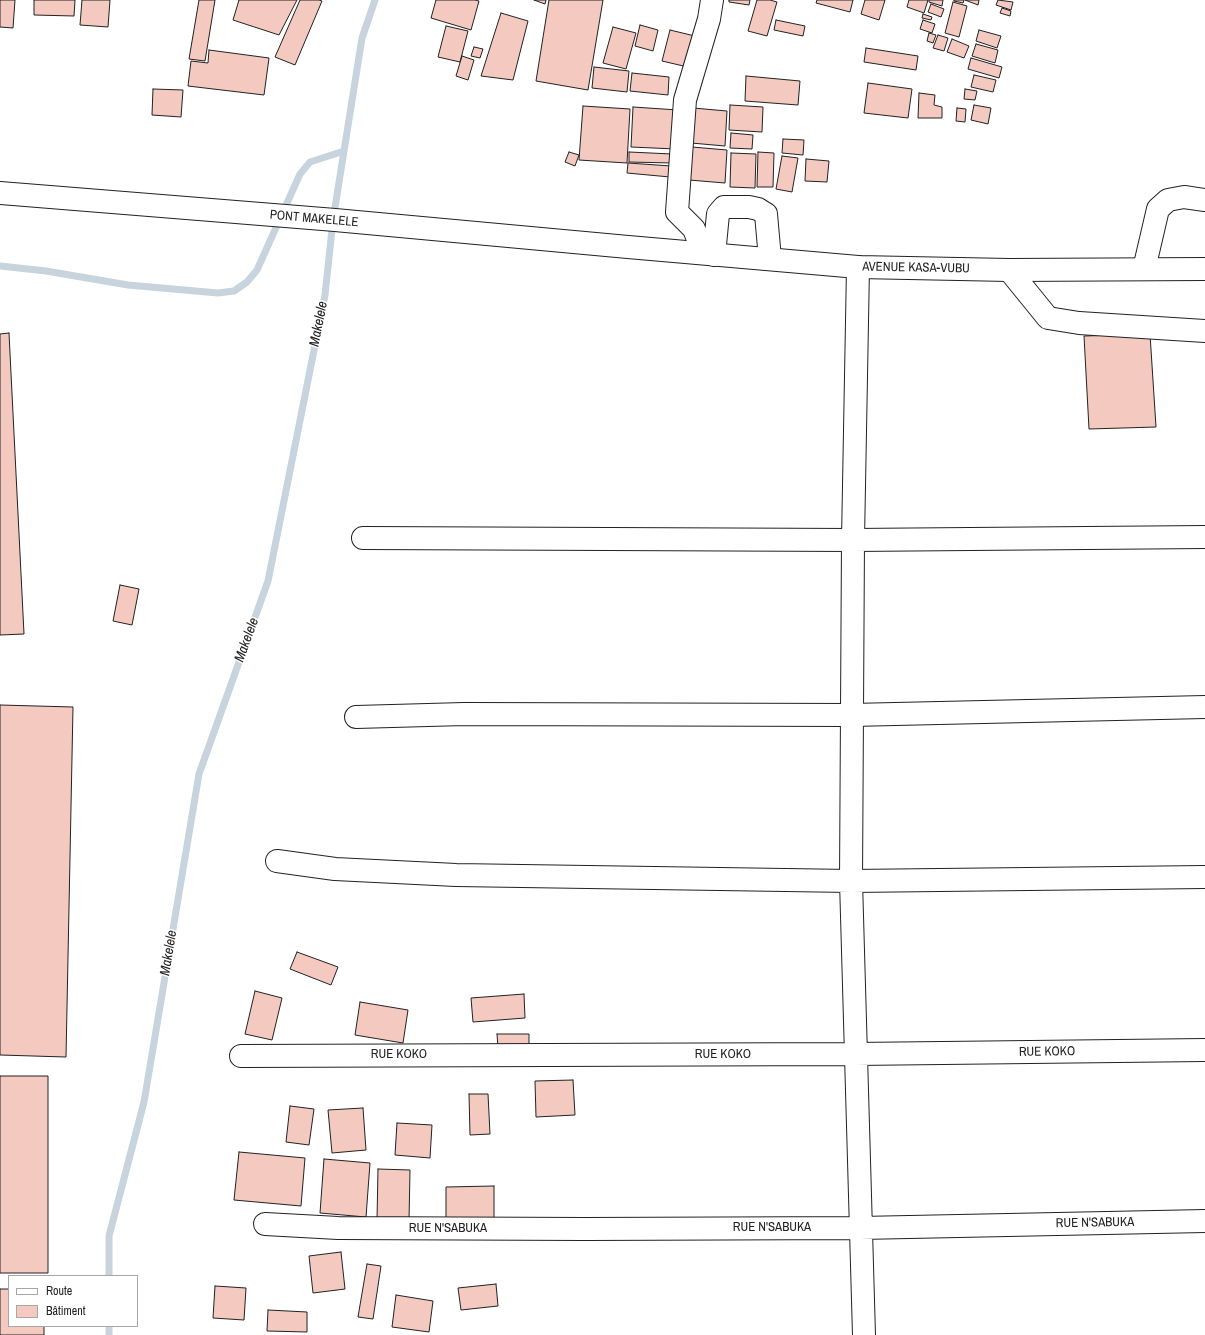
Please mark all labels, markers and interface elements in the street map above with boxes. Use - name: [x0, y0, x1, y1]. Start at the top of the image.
- street label: PONT MAKELELE: [269, 207, 359, 231]
- street label: AVENUE KASA-VUBU: [862, 259, 970, 277]
- water label: Makelele: [306, 300, 332, 348]
- water label: Makelele: [231, 616, 263, 664]
- water label: Makelele: [157, 929, 181, 977]
- street label: RUE KOKO: [1019, 1044, 1075, 1060]
- street label: RUE KOKO: [371, 1047, 427, 1063]
- street label: RUE KOKO: [695, 1047, 751, 1063]
- street label: RUE N'SABUKA: [1056, 1215, 1134, 1231]
- street label: RUE N'SABUKA: [733, 1220, 811, 1236]
- street label: RUE N'SABUKA: [409, 1221, 487, 1237]
- legend: [8, 1275, 138, 1327]
- text: Route: [46, 1283, 72, 1299]
- text: Bâtiment: [46, 1303, 85, 1319]

